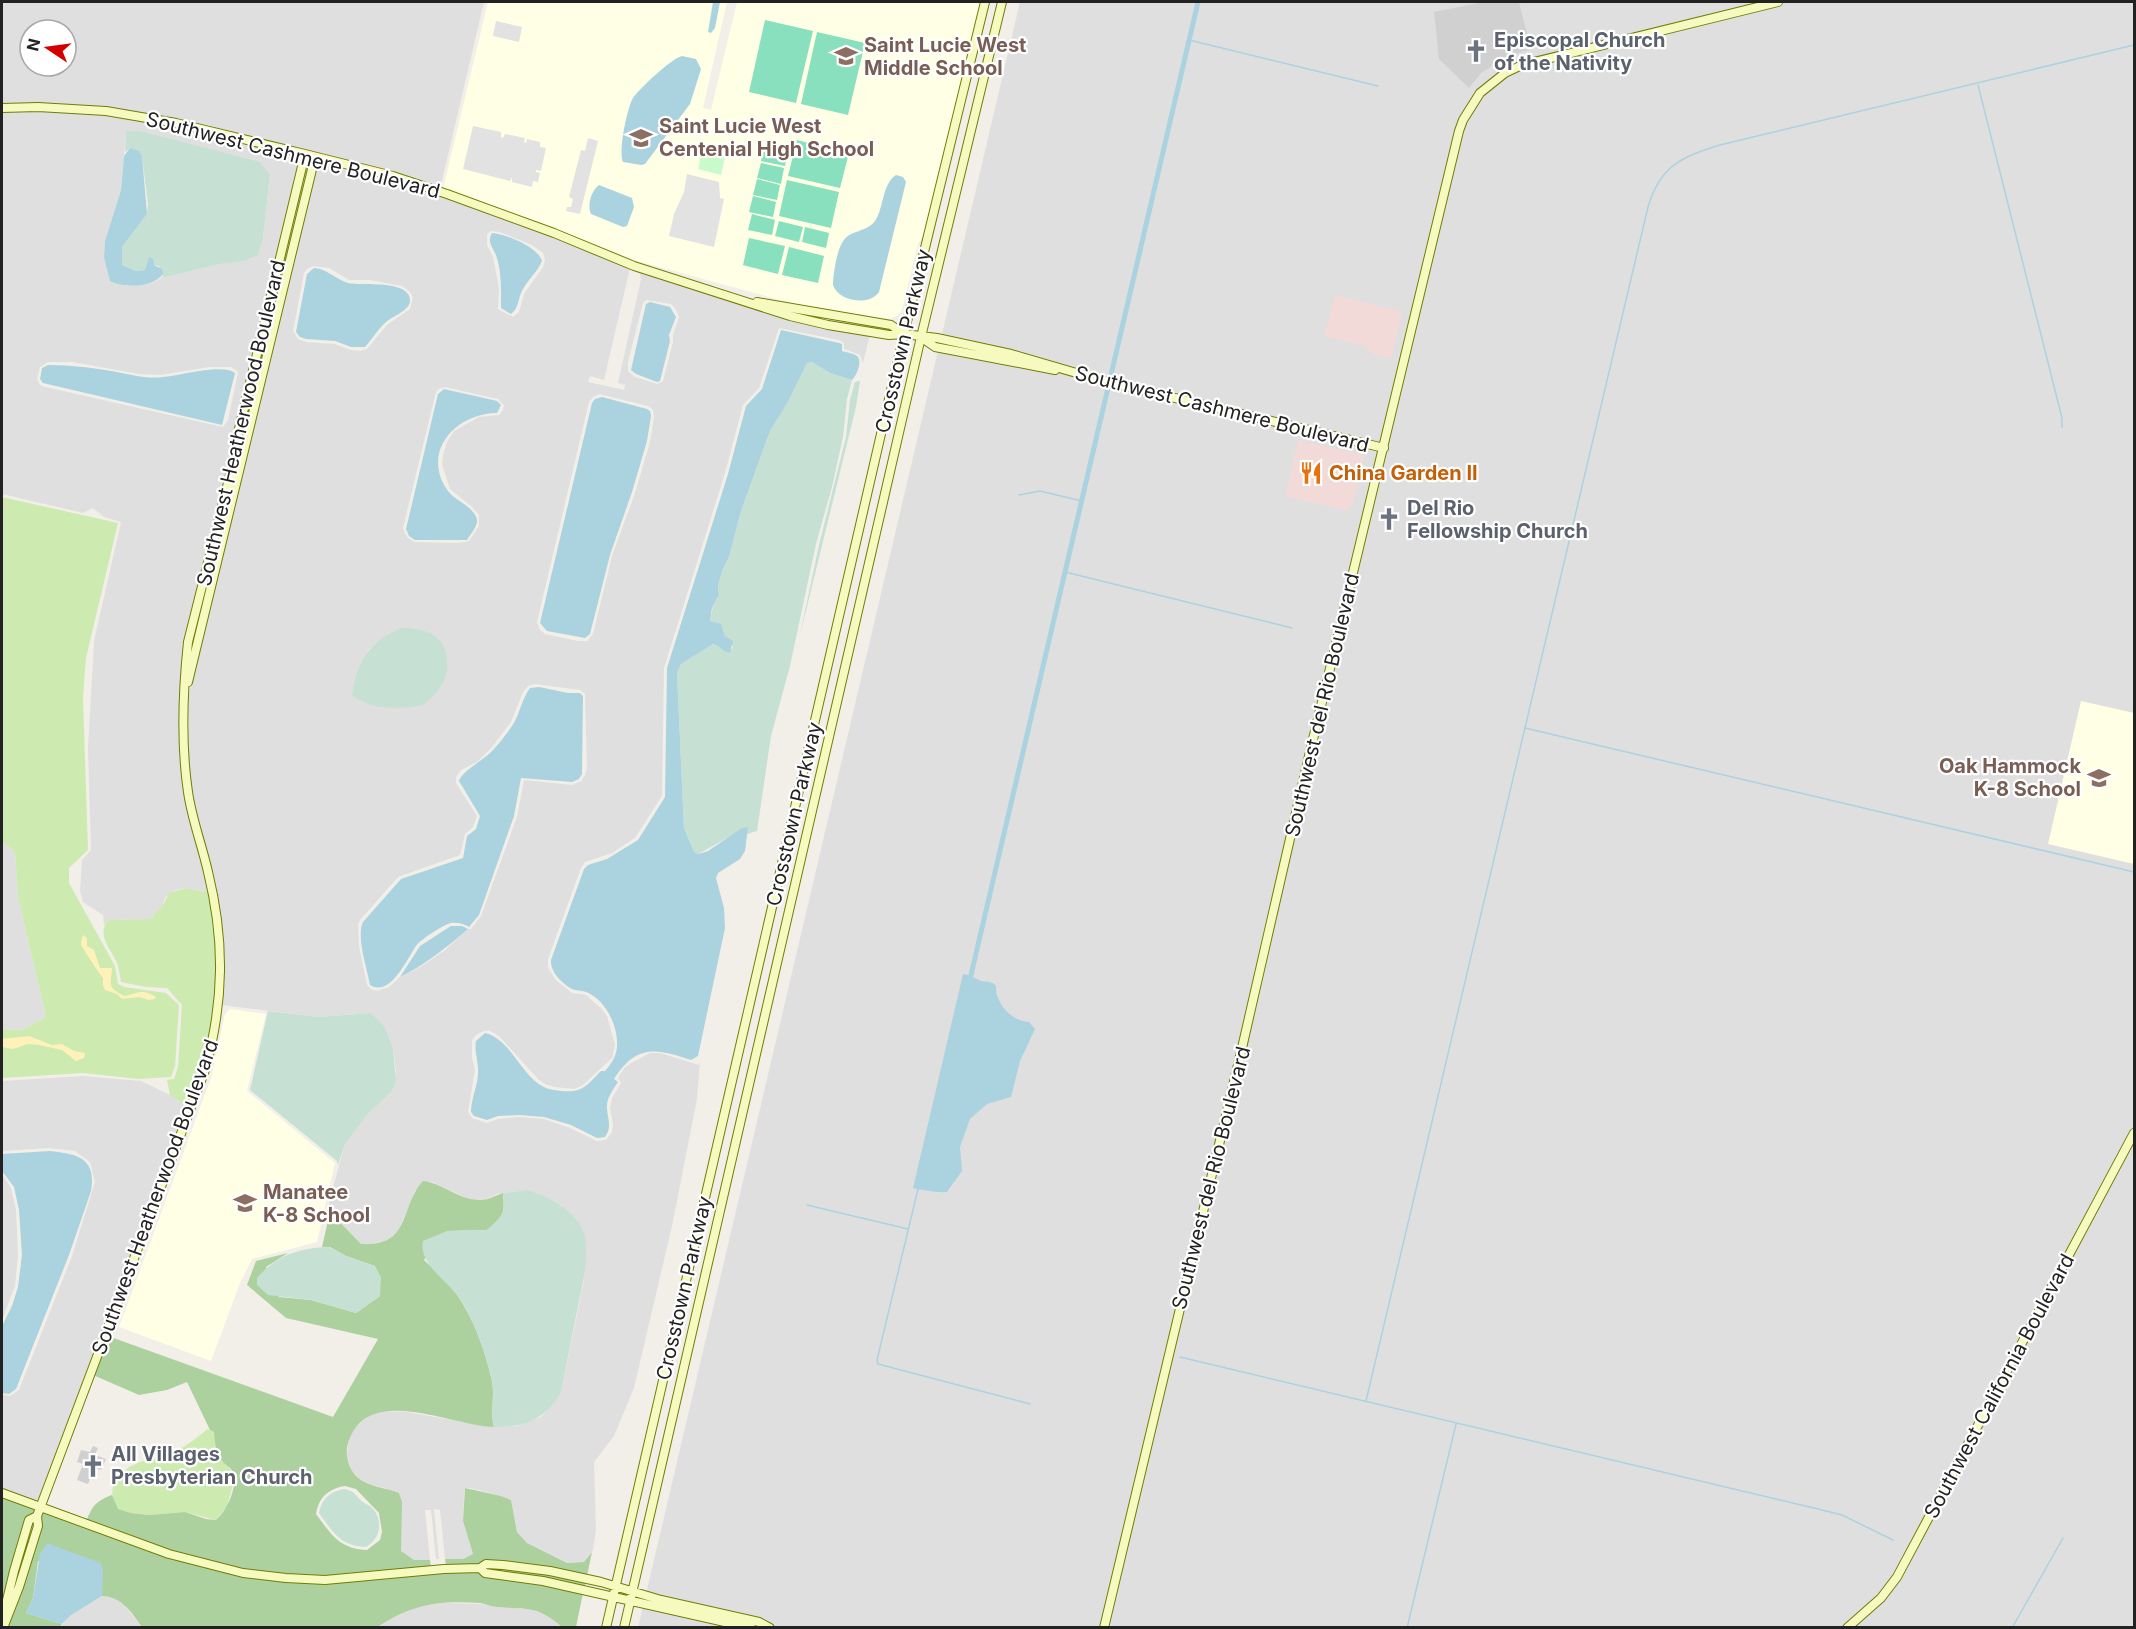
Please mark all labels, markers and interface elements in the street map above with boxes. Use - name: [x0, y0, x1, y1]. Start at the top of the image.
- north arrow: [18, 18, 78, 78]
- place label: Episcopal Church of the Nativity: [1494, 28, 1666, 75]
- place label: Saint Lucie West Middle School: [864, 33, 1026, 80]
- text: N: [22, 36, 45, 53]
- church icon: Episcopal Church of the Nativity: [1463, 38, 1489, 64]
- school or university icon: Saint Lucie West Middle School: [833, 43, 859, 69]
- street label: Southwest Cashmere Boulevard: [144, 107, 442, 203]
- place label: Saint Lucie West Centenial High School: [659, 114, 874, 161]
- school or university icon: Saint Lucie West Centenial High School: [628, 125, 654, 151]
- street label: Crosstown Parkway: [870, 247, 936, 435]
- street label: Southwest Heatherwood Boulevard: [192, 258, 290, 588]
- street label: Southwest Cashmere Boulevard: [1073, 361, 1371, 457]
- restaurant icon: China Garden II: [1298, 460, 1324, 486]
- place label: China Garden II: [1329, 461, 1478, 485]
- place label: Del Rio Fellowship Church: [1407, 496, 1588, 543]
- church icon: Del Rio Fellowship Church: [1376, 506, 1402, 532]
- street label: Southwest del Rio Boulevard: [1280, 571, 1364, 839]
- street label: Crosstown Parkway: [761, 720, 827, 908]
- place label: Oak Hammock K-8 School: [1939, 754, 2081, 801]
- school or university icon: Oak Hammock K-8 School: [2086, 765, 2112, 791]
- street label: Southwest Heatherwood Boulevard: [87, 1036, 223, 1358]
- street label: Southwest del Rio Boulevard: [1167, 1044, 1255, 1312]
- place label: Manatee K-8 School: [263, 1180, 370, 1227]
- school or university icon: Manatee K-8 School: [232, 1190, 258, 1216]
- street label: Crosstown Parkway: [651, 1194, 717, 1382]
- street label: Southwest California Boulevard: [1919, 1250, 2079, 1522]
- place label: All Villages Presbyterian Church: [111, 1442, 312, 1489]
- church icon: All Villages Presbyterian Church: [80, 1453, 106, 1479]

